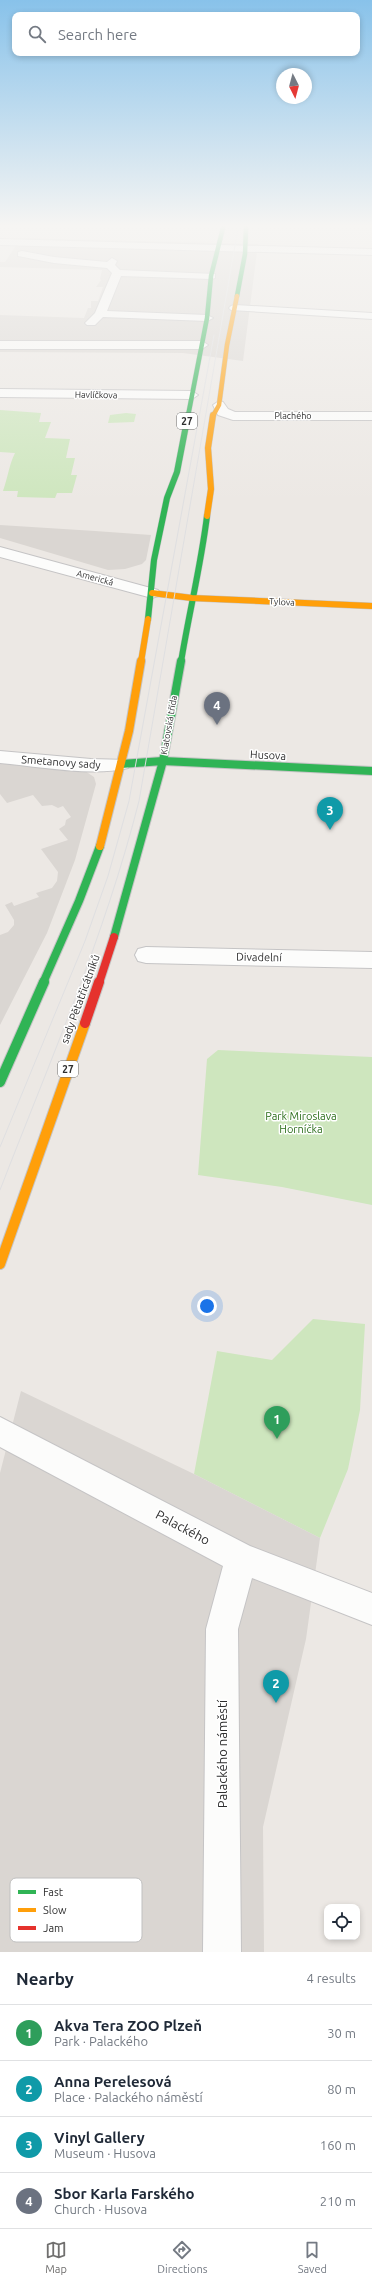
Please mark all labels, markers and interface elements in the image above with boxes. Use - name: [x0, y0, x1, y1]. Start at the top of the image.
- search box: [12, 12, 360, 56]
- icon: search: [26, 23, 48, 45]
- text: Search here: [58, 26, 137, 43]
- north arrow: [276, 68, 312, 104]
- street label: Havlíčkova: [75, 390, 117, 400]
- street label: Plachého: [274, 411, 312, 421]
- road number: 27: [177, 413, 197, 429]
- street label: Americká: [76, 568, 114, 588]
- street label: Tylova: [269, 596, 295, 608]
- pin: 4: [204, 692, 230, 725]
- street label: Klatovská třída: [159, 695, 179, 755]
- street label: Husova: [250, 748, 286, 762]
- street label: Smetanovy sady: [21, 753, 102, 771]
- pin: 3: [317, 797, 343, 830]
- street label: Divadelní: [236, 951, 282, 963]
- street label: sady Pětatřicátníků: [58, 953, 102, 1045]
- road number: 27: [58, 1061, 78, 1077]
- park label: Park Miroslava Horníčka: [265, 1110, 337, 1135]
- your location: [197, 1296, 217, 1316]
- pin: 1: [264, 1406, 290, 1439]
- street label: Palackého: [154, 1507, 212, 1547]
- pin: 2: [263, 1670, 289, 1703]
- street label: Palackého náměstí: [215, 1699, 229, 1808]
- legend: [10, 1878, 142, 1942]
- text: Fast: [43, 1886, 64, 1898]
- text: Slow: [43, 1904, 67, 1916]
- map controls: [324, 1904, 360, 1940]
- button: locate: [324, 1904, 360, 1940]
- text: Jam: [43, 1922, 64, 1934]
- text: Nearby: [16, 1969, 74, 1988]
- text: 4 results: [306, 1971, 356, 1985]
- text: Akva Tera ZOO Plzeň: [54, 2017, 202, 2034]
- text: 1: [25, 2026, 33, 2040]
- text: 30 m: [327, 2026, 356, 2040]
- text: Park · Palackého: [54, 2034, 148, 2048]
- text: Anna Perelesová: [54, 2073, 172, 2090]
- text: 2: [25, 2082, 33, 2096]
- text: 80 m: [327, 2082, 356, 2096]
- text: Place · Palackého náměstí: [54, 2090, 203, 2104]
- text: Vinyl Gallery: [54, 2129, 145, 2146]
- text: 3: [25, 2138, 33, 2152]
- text: 160 m: [320, 2138, 356, 2152]
- text: Museum · Husova: [54, 2146, 156, 2160]
- text: Sbor Karla Farského: [54, 2185, 195, 2202]
- text: 4: [25, 2194, 33, 2208]
- text: 210 m: [320, 2194, 356, 2208]
- text: Church · Husova: [54, 2202, 147, 2216]
- tab: Map: [45, 2239, 67, 2275]
- tab: Directions: [157, 2239, 207, 2275]
- tab: Saved: [298, 2239, 327, 2275]

